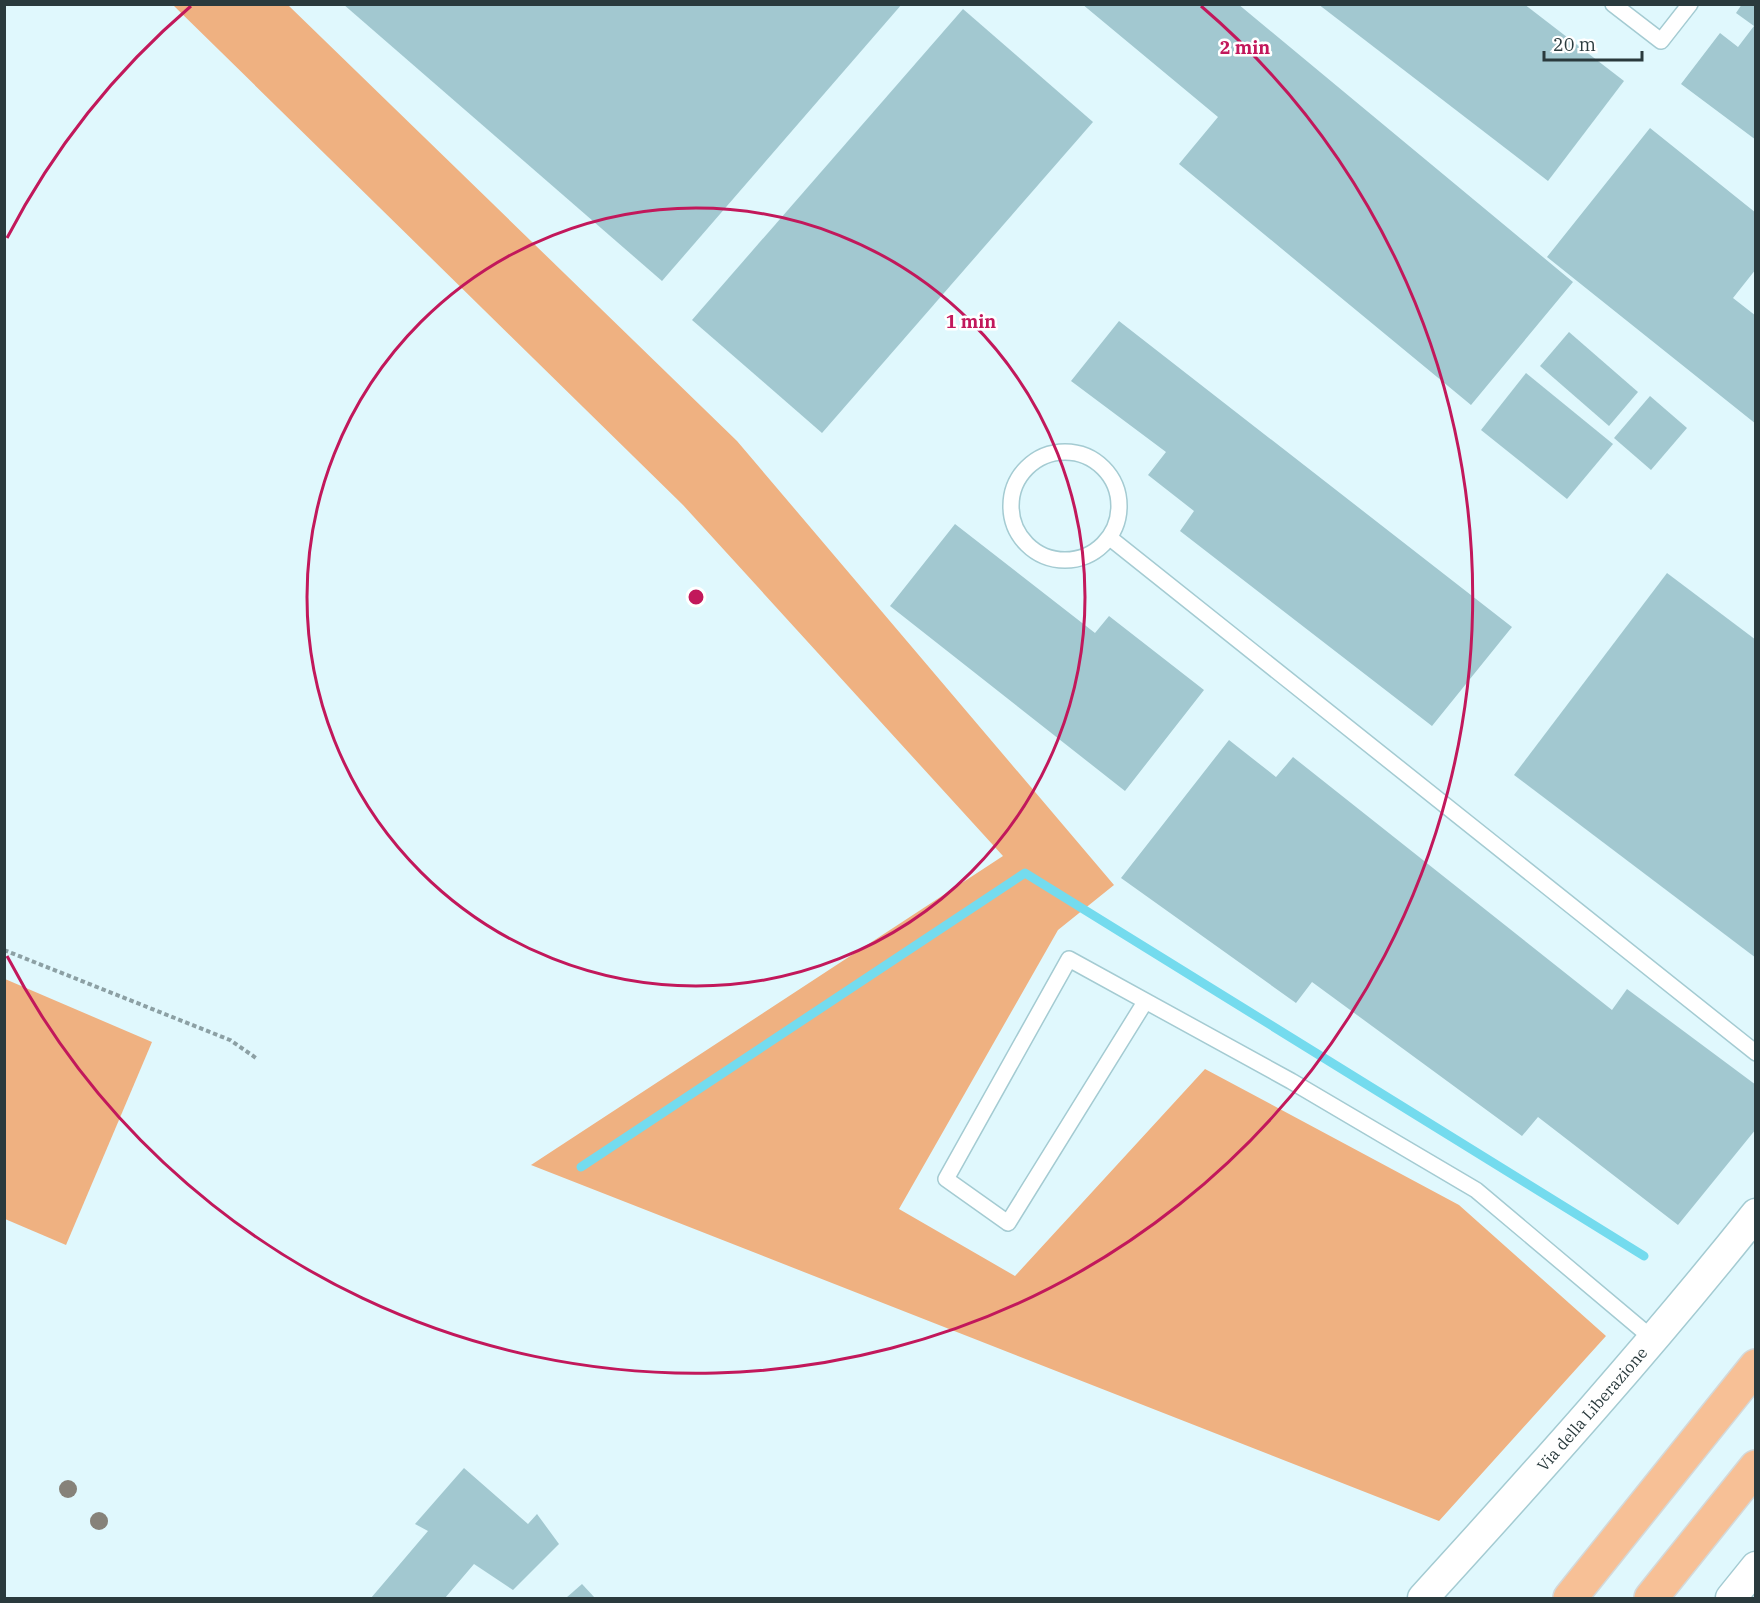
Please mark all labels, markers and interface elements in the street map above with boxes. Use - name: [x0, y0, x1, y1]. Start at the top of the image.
- scale bar: [1544, 24, 1642, 62]
- text: 20 m: [1553, 33, 1596, 56]
- text: 2 min: [1220, 36, 1270, 59]
- text: 1 min: [946, 310, 996, 333]
- centre of rings: [686, 587, 706, 607]
- street label: Via della Liberazione: [1533, 1343, 1651, 1475]

